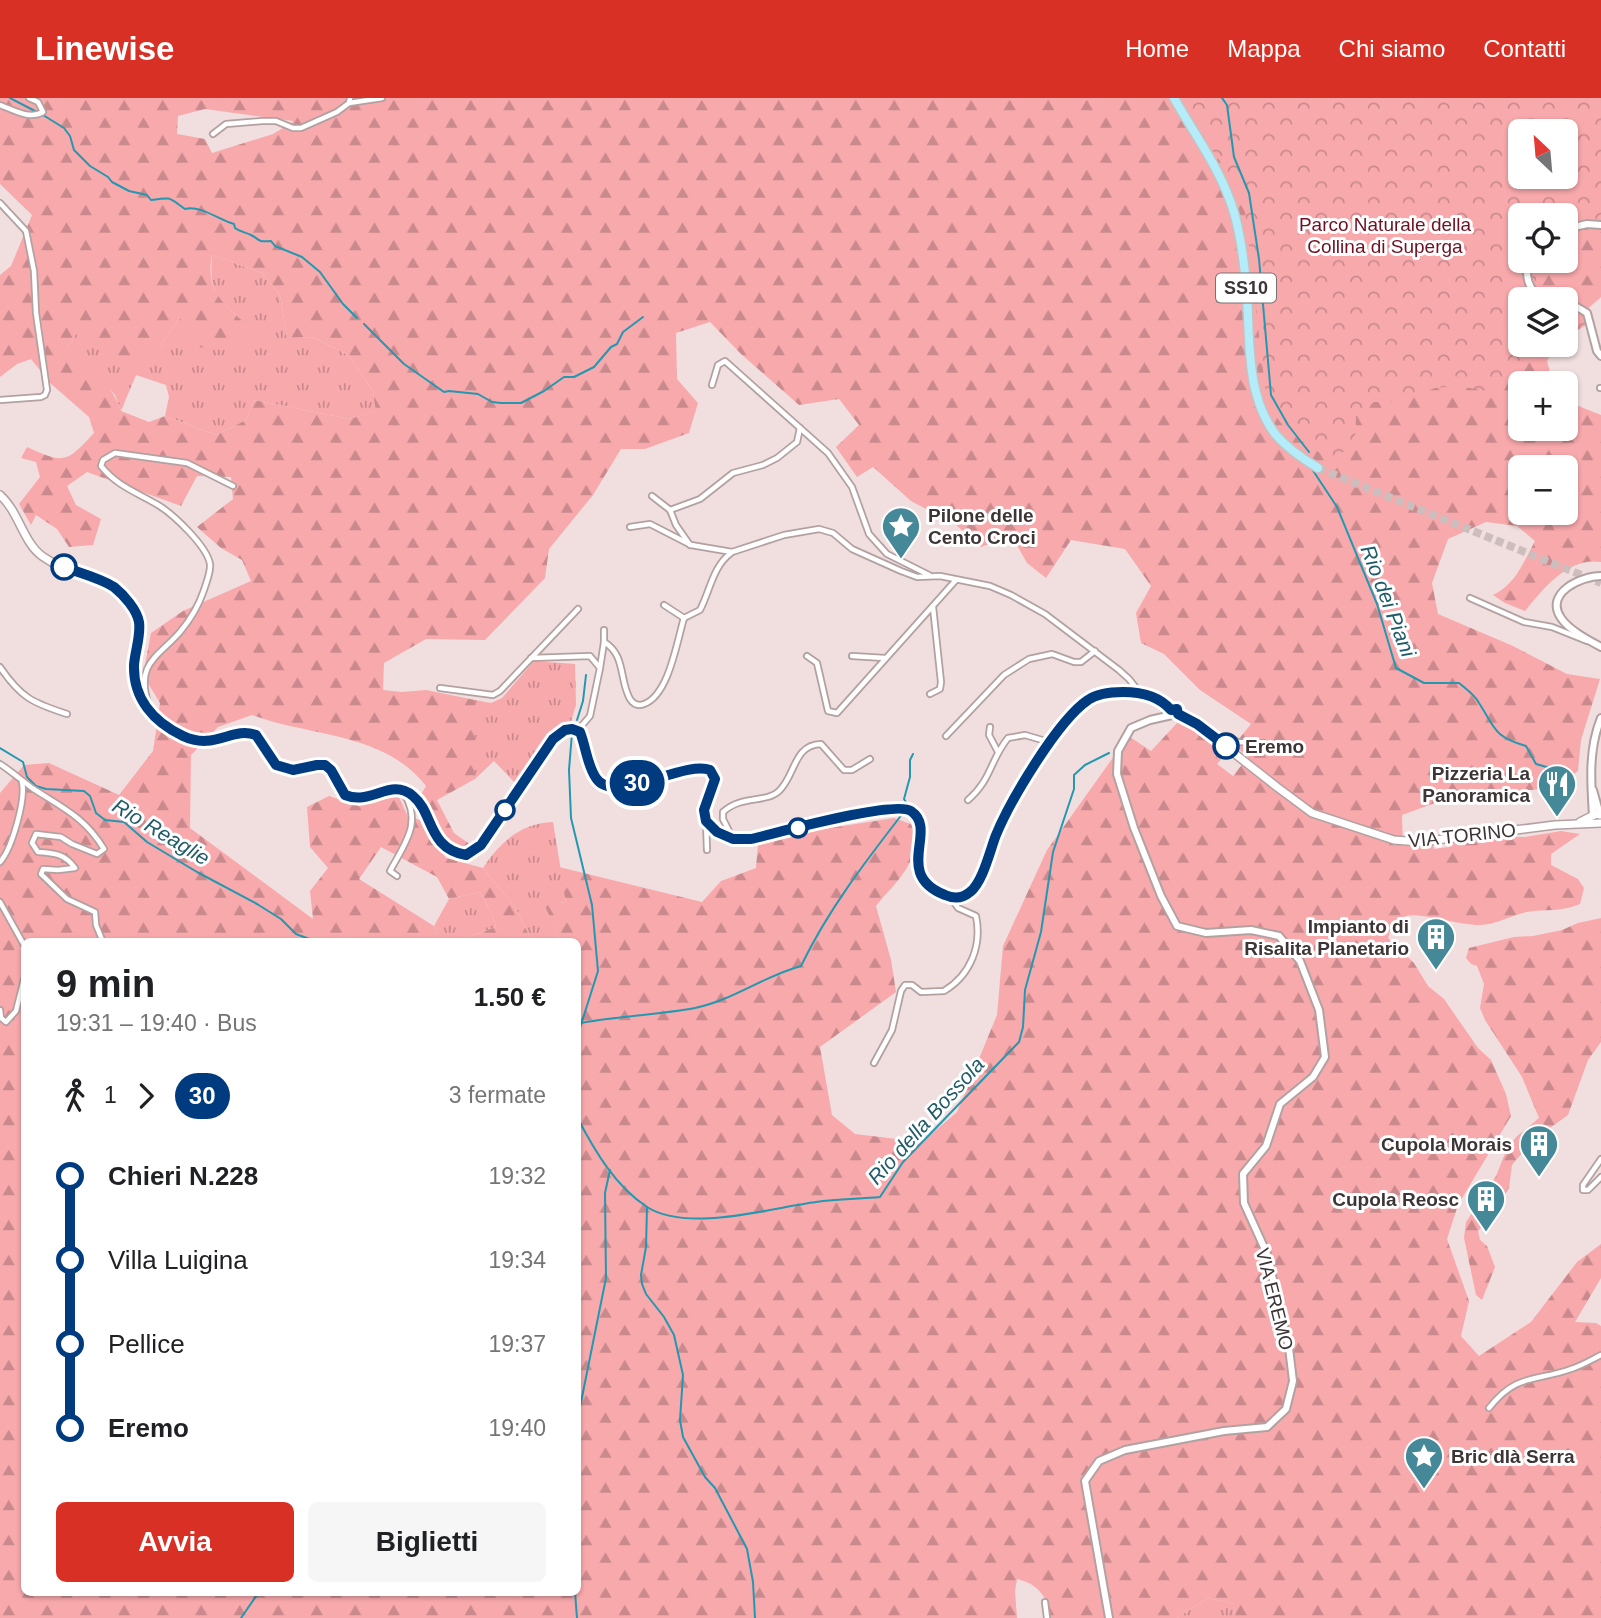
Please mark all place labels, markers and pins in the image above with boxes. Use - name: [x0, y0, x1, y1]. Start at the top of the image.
- place icon: Pilone delle Cento Croci: [880, 505, 922, 560]
- place label: Pilone delle Cento Croci: [928, 505, 1036, 548]
- unlabelled marker: [51, 554, 77, 580]
- marker: Eremo: [1213, 733, 1239, 759]
- place label: Eremo: [1245, 736, 1304, 757]
- place label: Pizzeria La Panoramica: [1422, 763, 1530, 806]
- restaurant icon: Pizzeria La Panoramica: [1536, 763, 1578, 818]
- unlabelled marker: [495, 800, 515, 820]
- unlabelled marker: [788, 818, 808, 838]
- place label: Impianto di Risalita Planetario: [1244, 916, 1409, 959]
- building icon: Impianto di Risalita Planetario: [1415, 916, 1457, 971]
- building icon: Cupola Morais: [1518, 1123, 1560, 1178]
- place label: Cupola Morais: [1381, 1134, 1512, 1155]
- building icon: Cupola Reosc: [1465, 1178, 1507, 1233]
- place label: Cupola Reosc: [1332, 1189, 1459, 1210]
- place icon: Bric dlà Serra: [1403, 1435, 1445, 1490]
- place label: Bric dlà Serra: [1451, 1446, 1575, 1467]

